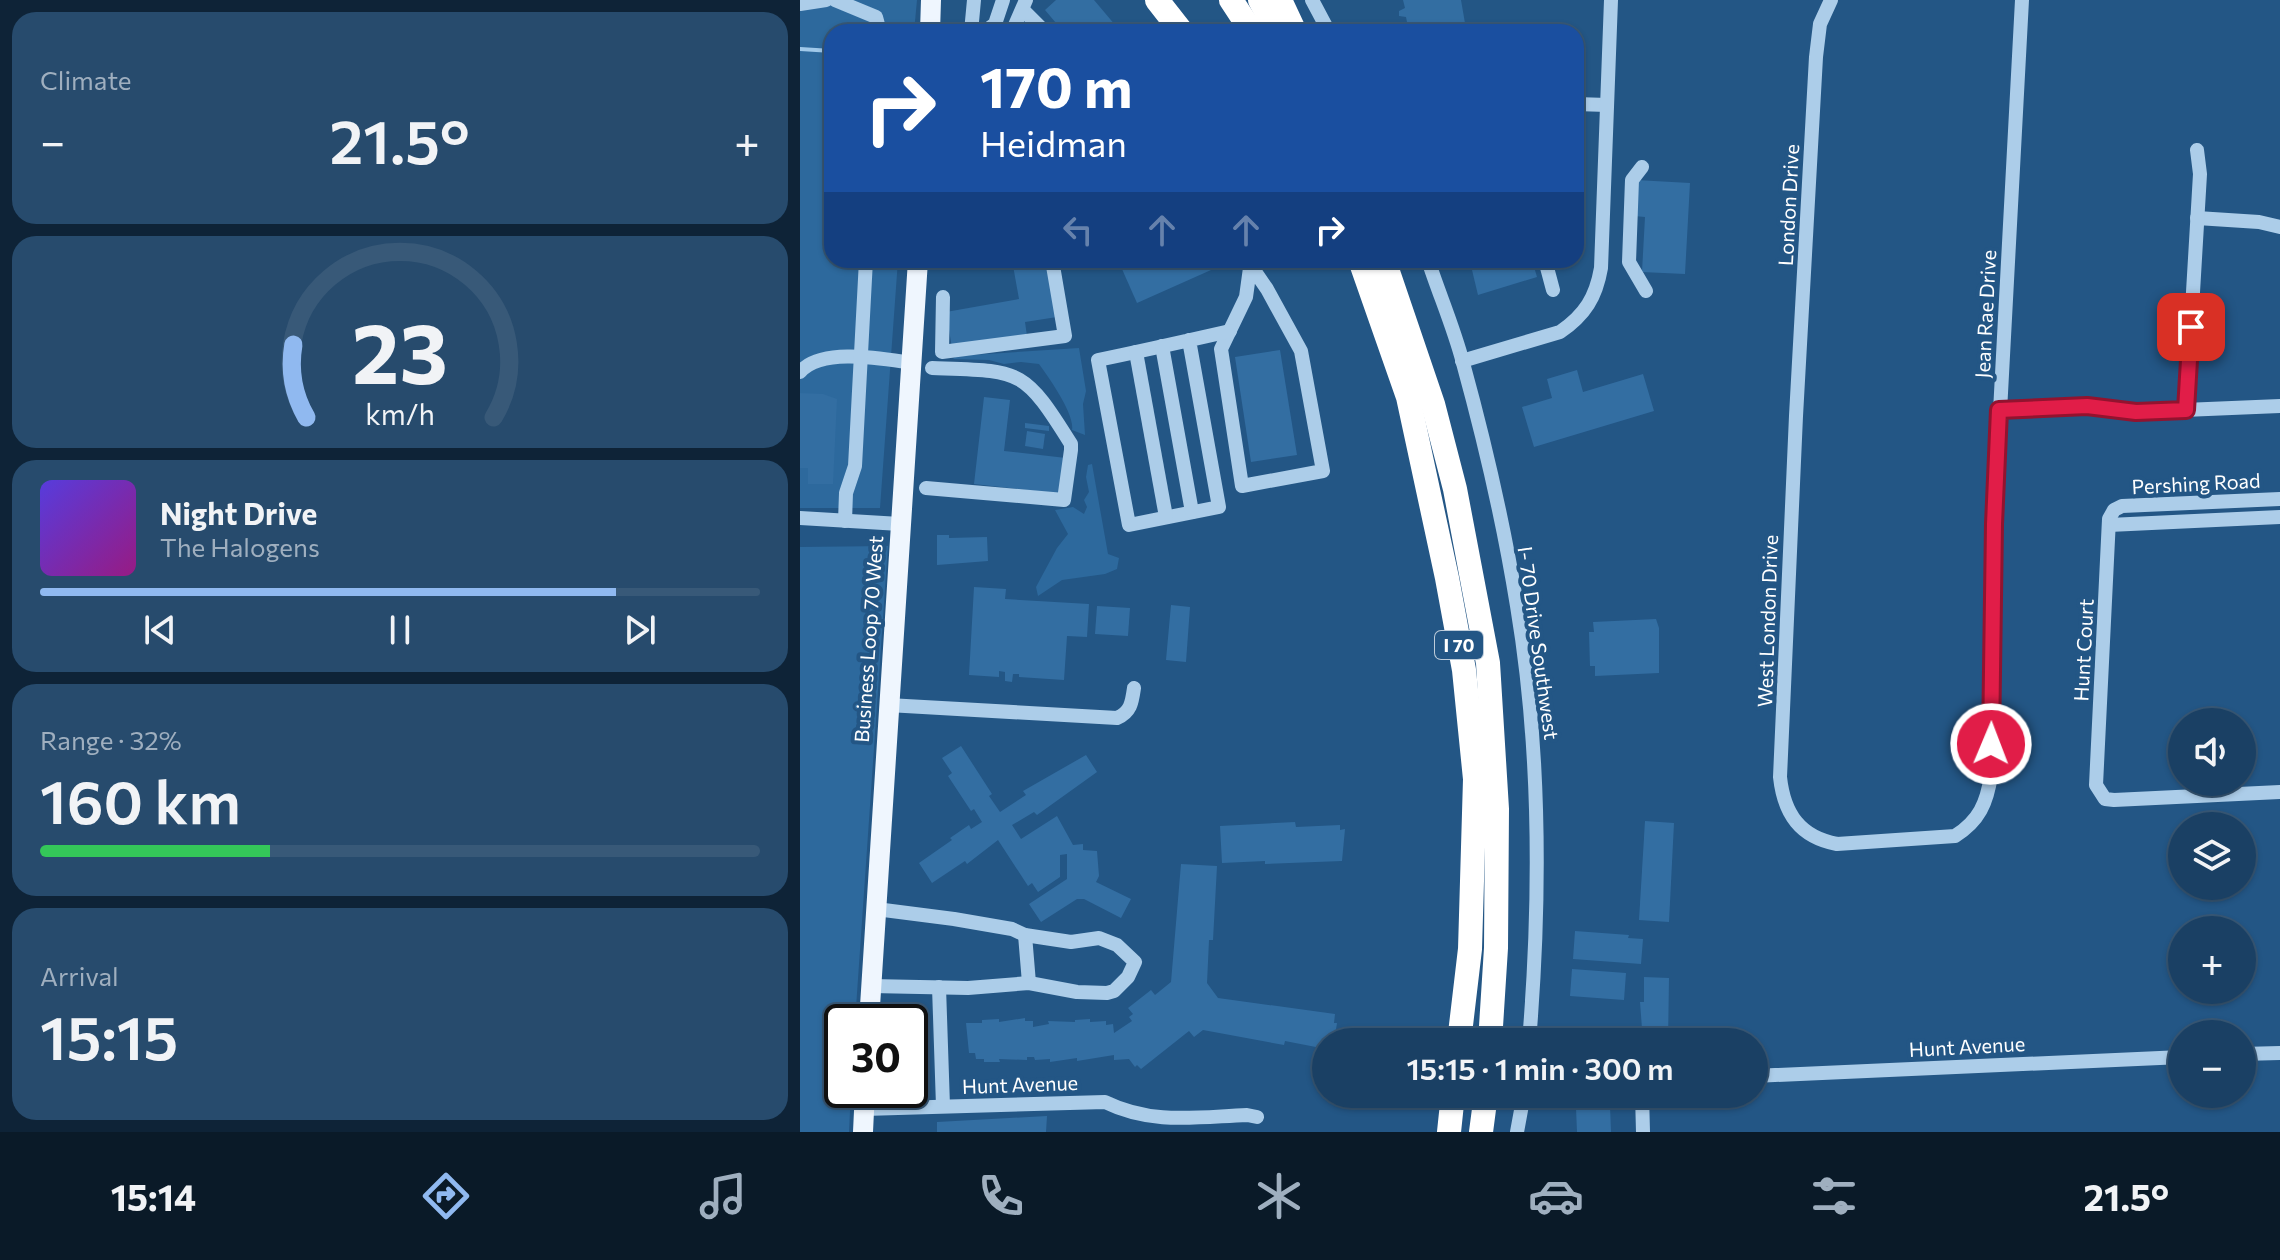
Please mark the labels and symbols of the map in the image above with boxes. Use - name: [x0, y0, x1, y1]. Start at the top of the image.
- street label: London Drive: [1773, 143, 1803, 267]
- street label: Jean Rae Drive: [1970, 249, 2000, 379]
- pin: [2157, 293, 2225, 361]
- street label: Pershing Road: [2131, 468, 2261, 498]
- street label: West London Drive: [1752, 534, 1782, 708]
- street label: Business Loop 70 West: [849, 535, 887, 743]
- street label: I- 70 Drive Southwest: [1514, 545, 1564, 741]
- street label: Hunt Court: [2068, 598, 2098, 702]
- road number: I 70: [1435, 631, 1483, 659]
- position arrow: [1949, 702, 2033, 786]
- speed limit sign: 30: [824, 1004, 928, 1108]
- street label: Hunt Avenue: [1908, 1031, 2026, 1061]
- street label: Hunt Avenue: [961, 1070, 1079, 1098]

